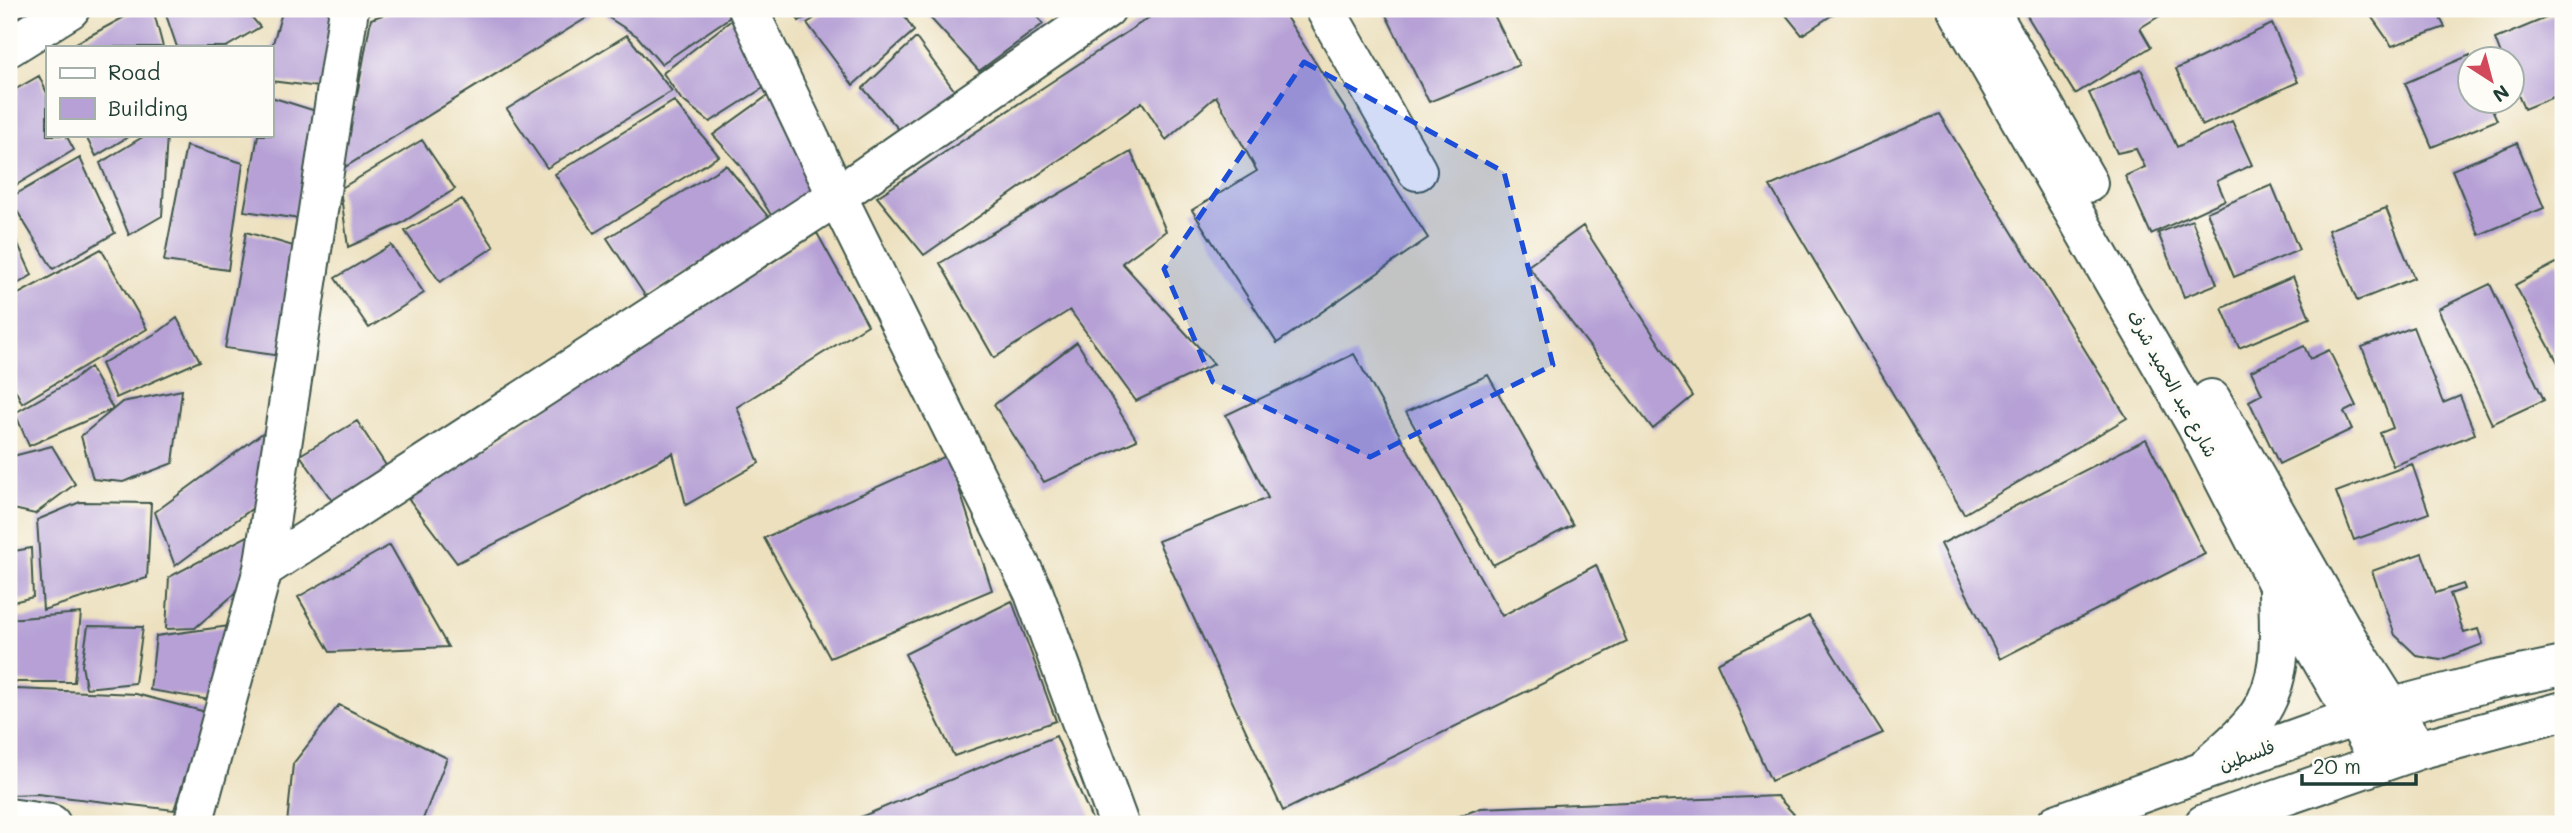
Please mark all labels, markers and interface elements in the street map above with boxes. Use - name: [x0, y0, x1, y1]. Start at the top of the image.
- legend: [46, 46, 273, 136]
- north arrow: [2456, 46, 2526, 116]
- text: Road: [108, 58, 160, 85]
- text: N: [2488, 80, 2514, 109]
- text: Building: [108, 94, 188, 121]
- street label: شارع عبد الحميد شرف: [2122, 306, 2223, 462]
- street label: فلسطين: [2215, 734, 2278, 776]
- scale bar: [2302, 742, 2416, 786]
- text: 20 m: [2313, 752, 2361, 779]

